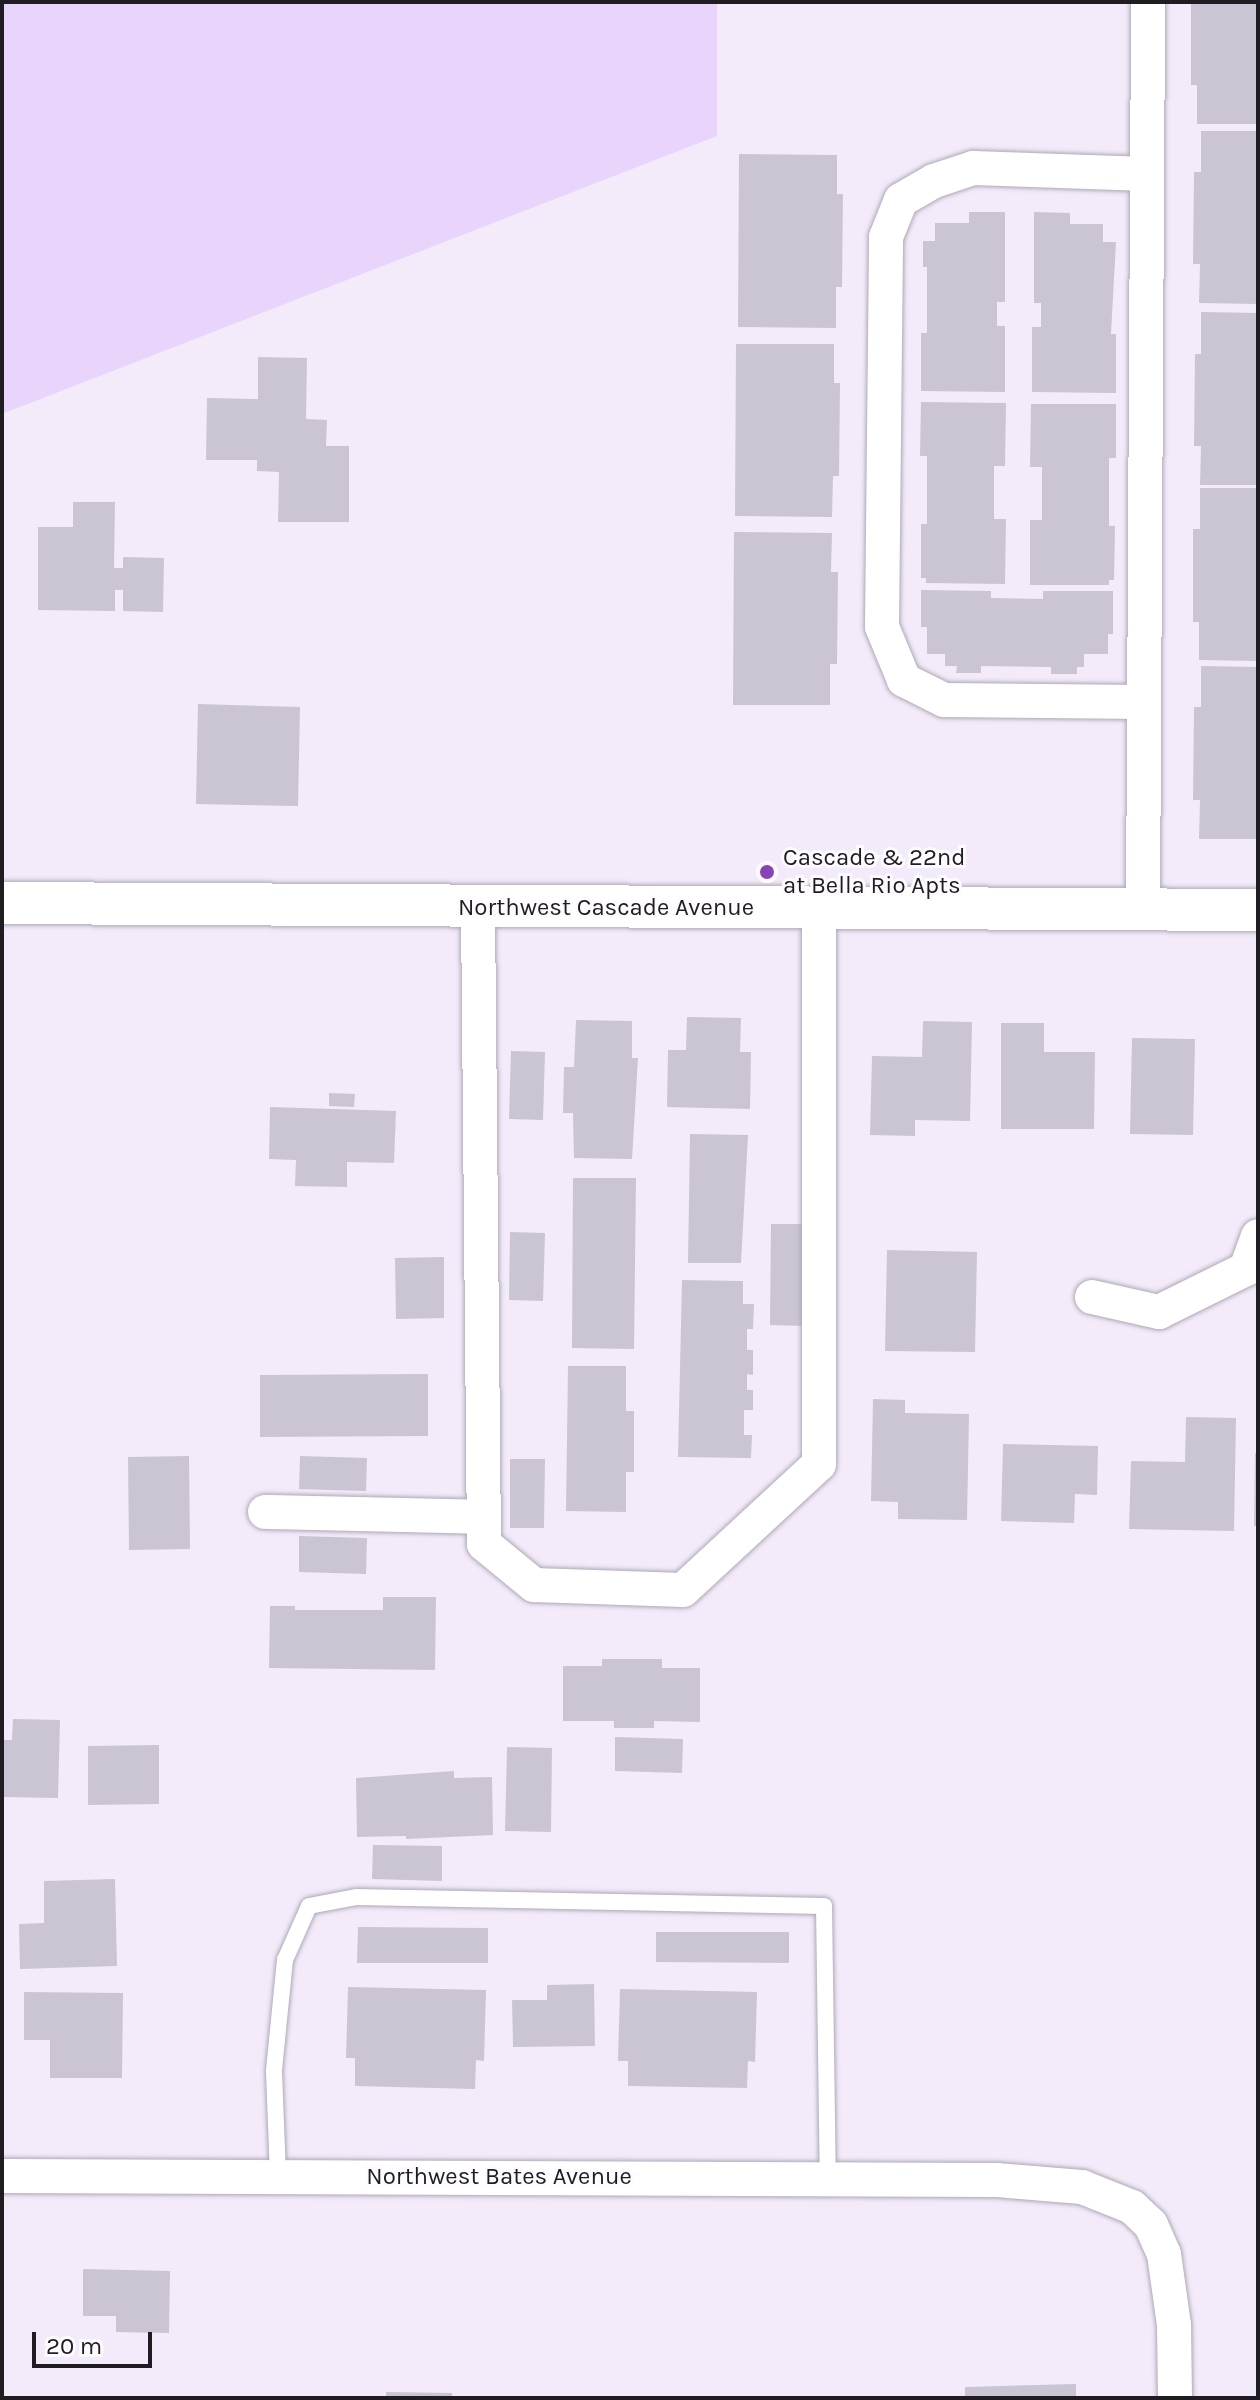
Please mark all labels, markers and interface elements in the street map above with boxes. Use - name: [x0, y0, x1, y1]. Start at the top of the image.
- place label: Cascade & 22nd at Bella Rio Apts: [783, 844, 966, 900]
- marker: Cascade & 22nd at Bella Rio Apts: [758, 863, 776, 881]
- street label: Northwest Cascade Avenue: [458, 894, 754, 922]
- street label: Northwest Bates Avenue: [366, 2163, 632, 2191]
- scale bar: [36, 2316, 156, 2366]
- text: 20 m: [46, 2332, 102, 2360]

